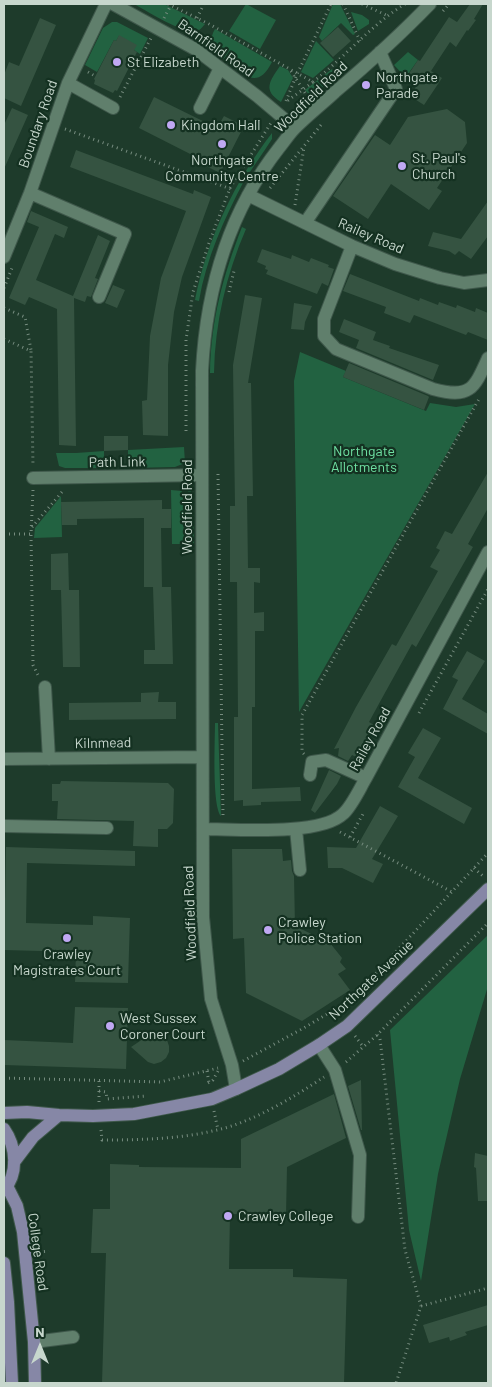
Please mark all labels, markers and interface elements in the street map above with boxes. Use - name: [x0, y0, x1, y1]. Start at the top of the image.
- street label: Barnfield Road: [175, 16, 257, 80]
- place label: St Elizabeth: [127, 54, 199, 70]
- marker: St Elizabeth: [111, 56, 123, 68]
- street label: Woodfield Road: [271, 58, 351, 136]
- place label: Northgate Parade: [376, 69, 438, 102]
- street label: Boundary Road: [15, 78, 61, 170]
- marker: Northgate Parade: [360, 79, 372, 91]
- place label: Kingdom Hall: [181, 117, 261, 133]
- marker: Kingdom Hall: [165, 119, 177, 131]
- marker: Northgate Community Centre: [216, 138, 228, 150]
- place label: St. Paul's Church: [412, 150, 466, 182]
- place label: Northgate Community Centre: [165, 152, 279, 184]
- marker: St. Paul's Church: [396, 160, 408, 172]
- street label: Railey Road: [336, 215, 406, 257]
- park label: Northgate Allotments: [331, 443, 397, 476]
- street label: Path Link: [88, 453, 146, 471]
- street label: Woodfield Road: [179, 459, 195, 555]
- street label: Railey Road: [346, 704, 394, 774]
- street label: Kilnmead: [75, 734, 131, 752]
- street label: Woodfield Road: [180, 865, 200, 961]
- place label: Crawley Police Station: [278, 914, 362, 946]
- marker: Crawley Police Station: [262, 924, 274, 936]
- marker: Crawley Magistrates Court: [61, 932, 73, 944]
- street label: Northgate Avenue: [325, 937, 417, 1023]
- place label: Crawley Magistrates Court: [13, 946, 121, 979]
- place label: West Sussex Coroner Court: [120, 1010, 206, 1042]
- marker: West Sussex Coroner Court: [104, 1020, 116, 1032]
- place label: Crawley College: [238, 1208, 333, 1224]
- marker: Crawley College: [222, 1210, 234, 1222]
- street label: College Road: [24, 1212, 52, 1292]
- north arrow: [15, 1322, 65, 1372]
- text: N: [35, 1323, 45, 1340]

